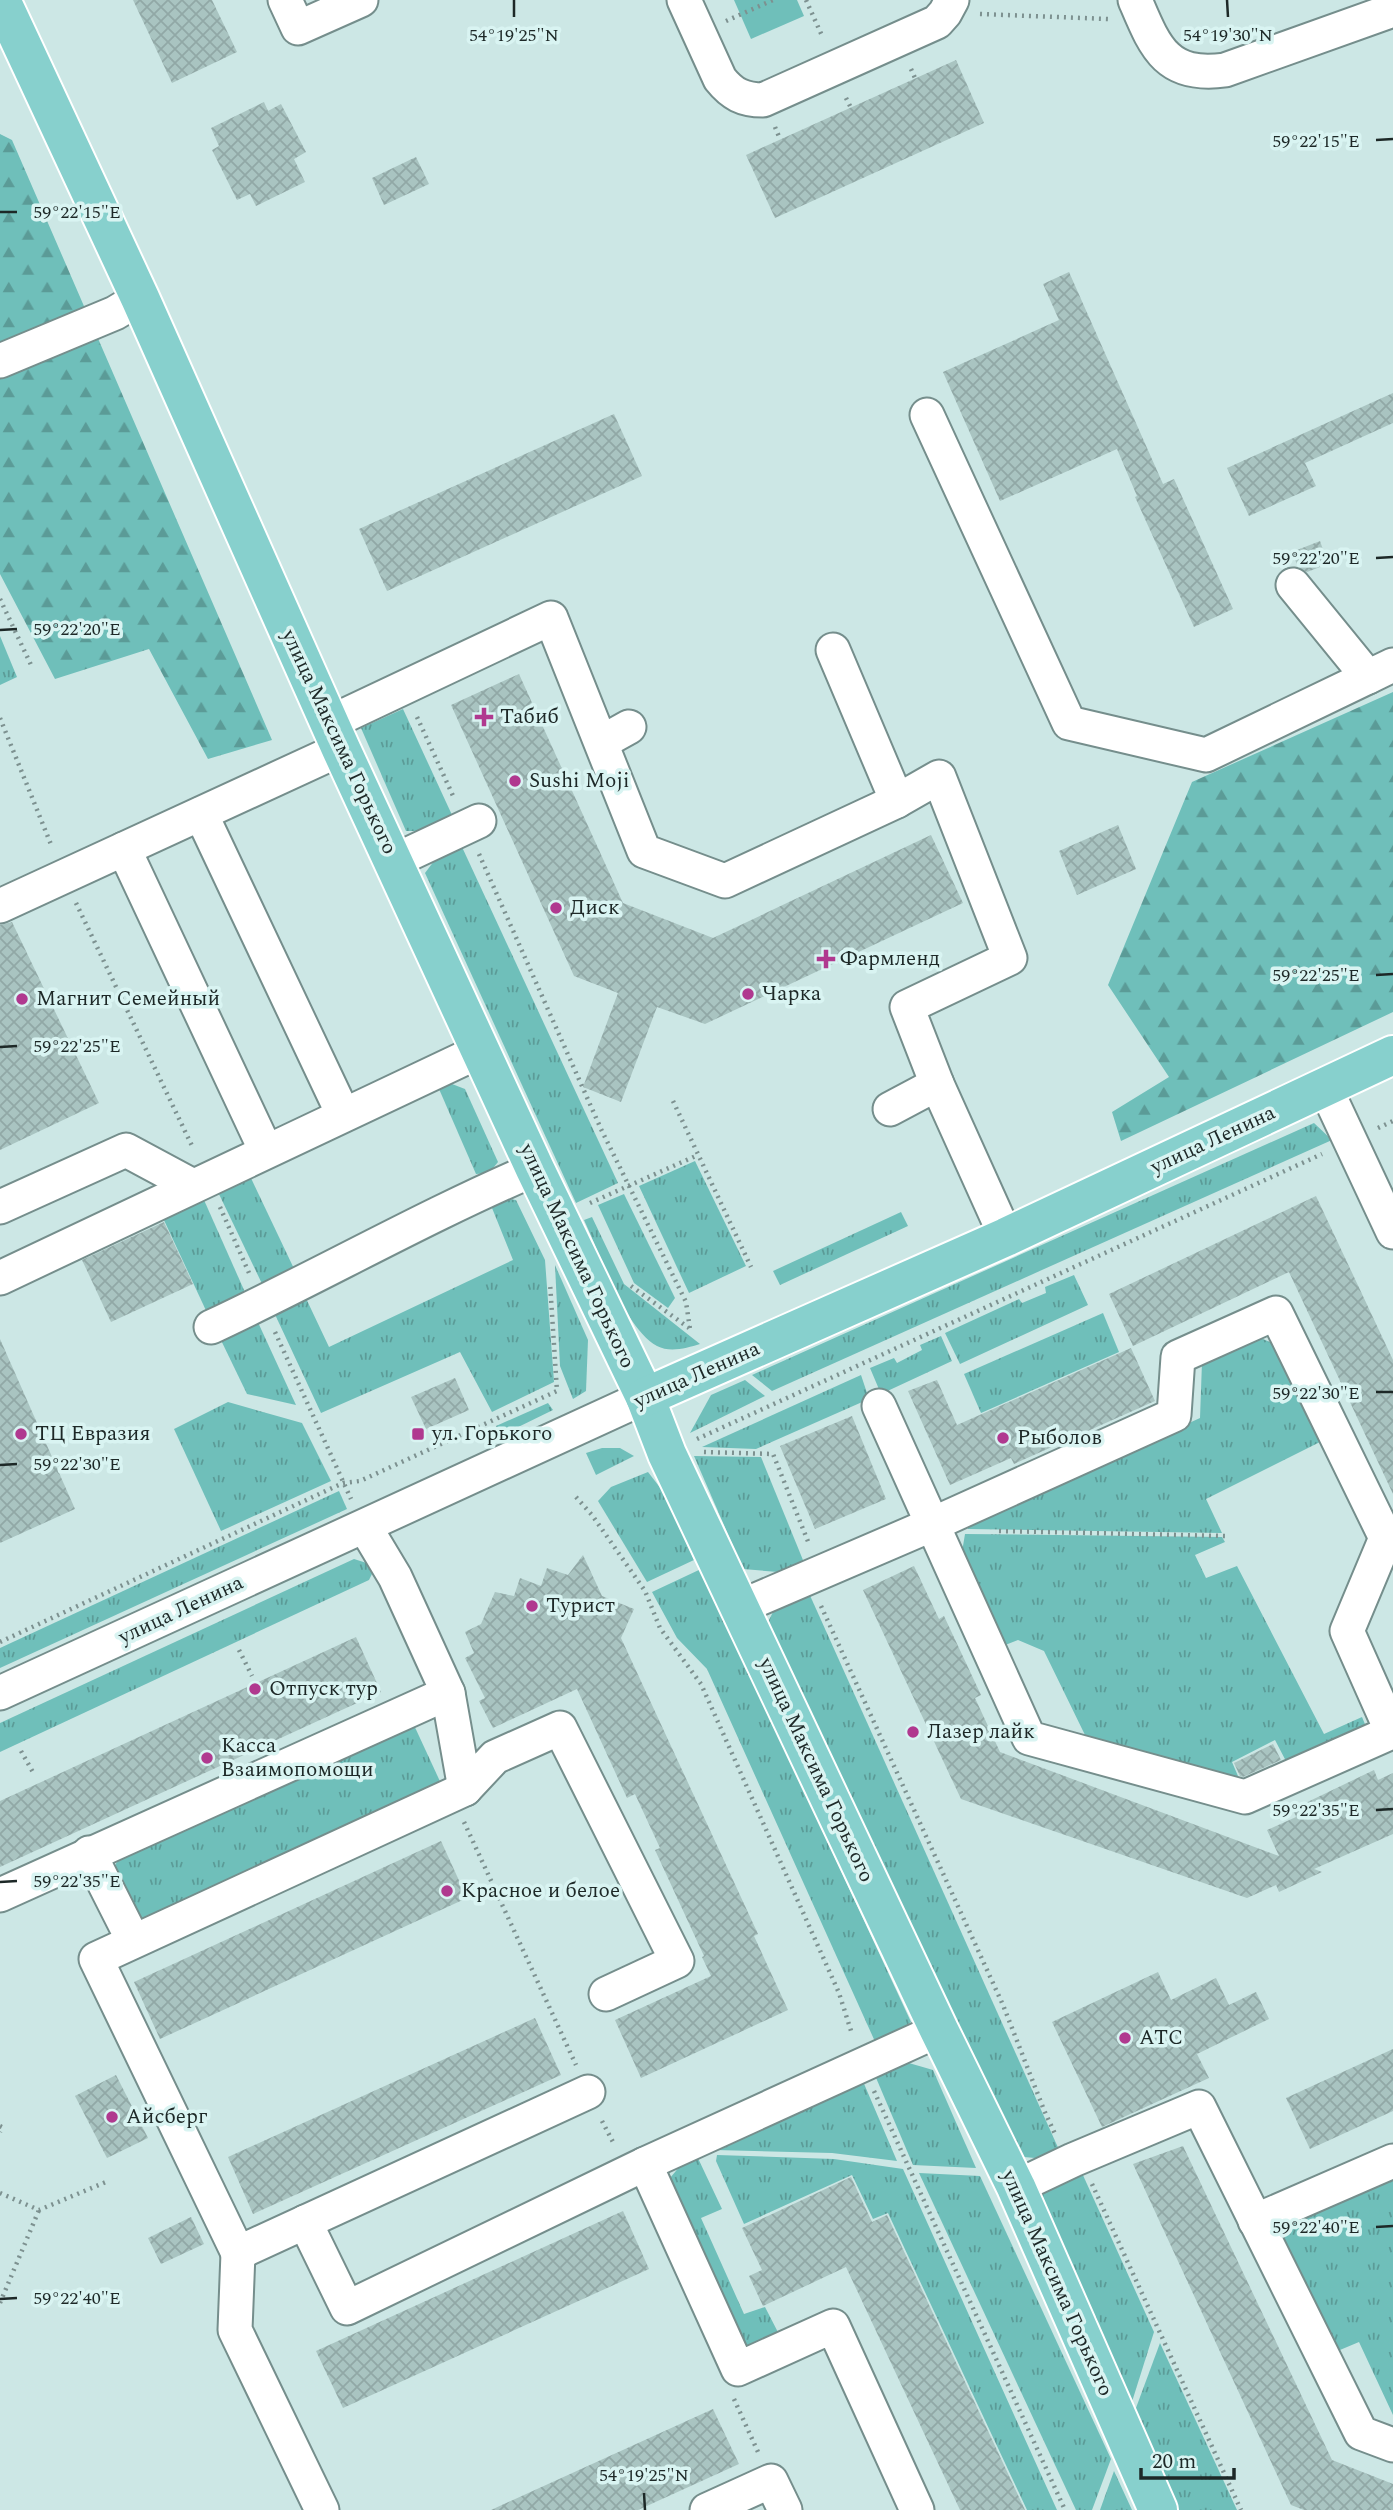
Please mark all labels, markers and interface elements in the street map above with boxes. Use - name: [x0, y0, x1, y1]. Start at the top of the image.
- text: 54°19'25"N: [469, 22, 559, 49]
- text: 54°19'30"N: [1183, 22, 1273, 49]
- text: 59°22'15"E: [1272, 128, 1360, 155]
- text: 59°22'15"E: [33, 199, 121, 226]
- text: 59°22'20"E: [1272, 545, 1360, 572]
- text: 59°22'20"E: [33, 616, 121, 643]
- street label: улица Максима Горького: [272, 623, 405, 860]
- place label: Табиб: [500, 701, 559, 733]
- marker: Табиб: [474, 707, 494, 727]
- place label: Sushi Moji: [529, 765, 630, 797]
- marker: Sushi Moji: [507, 773, 523, 789]
- place label: Диск: [570, 892, 620, 924]
- marker: Диск: [548, 900, 564, 916]
- place label: Фармленд: [840, 943, 940, 975]
- marker: Фармленд: [818, 951, 834, 967]
- text: 59°22'25"E: [1272, 962, 1360, 989]
- place label: Чарка: [762, 978, 822, 1010]
- place label: Магнит Семейный: [36, 983, 220, 1015]
- marker: Чарка: [740, 986, 756, 1002]
- marker: Магнит Семейный: [14, 991, 30, 1007]
- text: 59°22'25"E: [33, 1033, 121, 1060]
- street label: улица Ленина: [1144, 1097, 1282, 1183]
- street label: улица Максима Горького: [510, 1137, 643, 1374]
- street label: улица Ленина: [628, 1333, 766, 1417]
- text: 59°22'30"E: [1272, 1380, 1360, 1407]
- place label: ТЦ Евразия: [35, 1418, 151, 1450]
- place label: ул. Горького: [431, 1418, 552, 1450]
- place label: Рыболов: [1017, 1422, 1102, 1454]
- marker: ТЦ Евразия: [13, 1426, 29, 1442]
- marker: ул. Горького: [410, 1426, 426, 1442]
- marker: Рыболов: [995, 1430, 1011, 1446]
- text: 59°22'30"E: [33, 1451, 121, 1478]
- street label: улица Ленина: [112, 1567, 250, 1653]
- place label: Турист: [546, 1590, 615, 1622]
- marker: Турист: [524, 1598, 540, 1614]
- street label: улица Максима Горького: [749, 1651, 882, 1888]
- place label: Отпуск тур: [269, 1673, 378, 1705]
- marker: Отпуск тур: [247, 1681, 263, 1697]
- place label: Лазер лайк: [927, 1716, 1035, 1748]
- marker: Лазер лайк: [905, 1724, 921, 1740]
- place label: Касса Взаимопомощи: [221, 1730, 374, 1786]
- marker: Касса Взаимопомощи: [199, 1750, 215, 1766]
- text: 59°22'35"E: [1272, 1797, 1360, 1824]
- text: 59°22'35"E: [33, 1868, 121, 1895]
- place label: Красное и белое: [461, 1875, 620, 1907]
- marker: Красное и белое: [439, 1883, 455, 1899]
- place label: АТС: [1139, 2022, 1183, 2054]
- marker: АТС: [1117, 2030, 1133, 2046]
- place label: Айсберг: [126, 2101, 208, 2133]
- marker: Айсберг: [104, 2109, 120, 2125]
- street label: улица Максима Горького: [992, 2164, 1121, 2401]
- text: 59°22'40"E: [1272, 2214, 1360, 2241]
- text: 59°22'40"E: [33, 2285, 121, 2312]
- scale bar: [1141, 2436, 1234, 2480]
- text: 20 m: [1152, 2446, 1196, 2478]
- text: 54°19'25"N: [599, 2462, 689, 2489]

